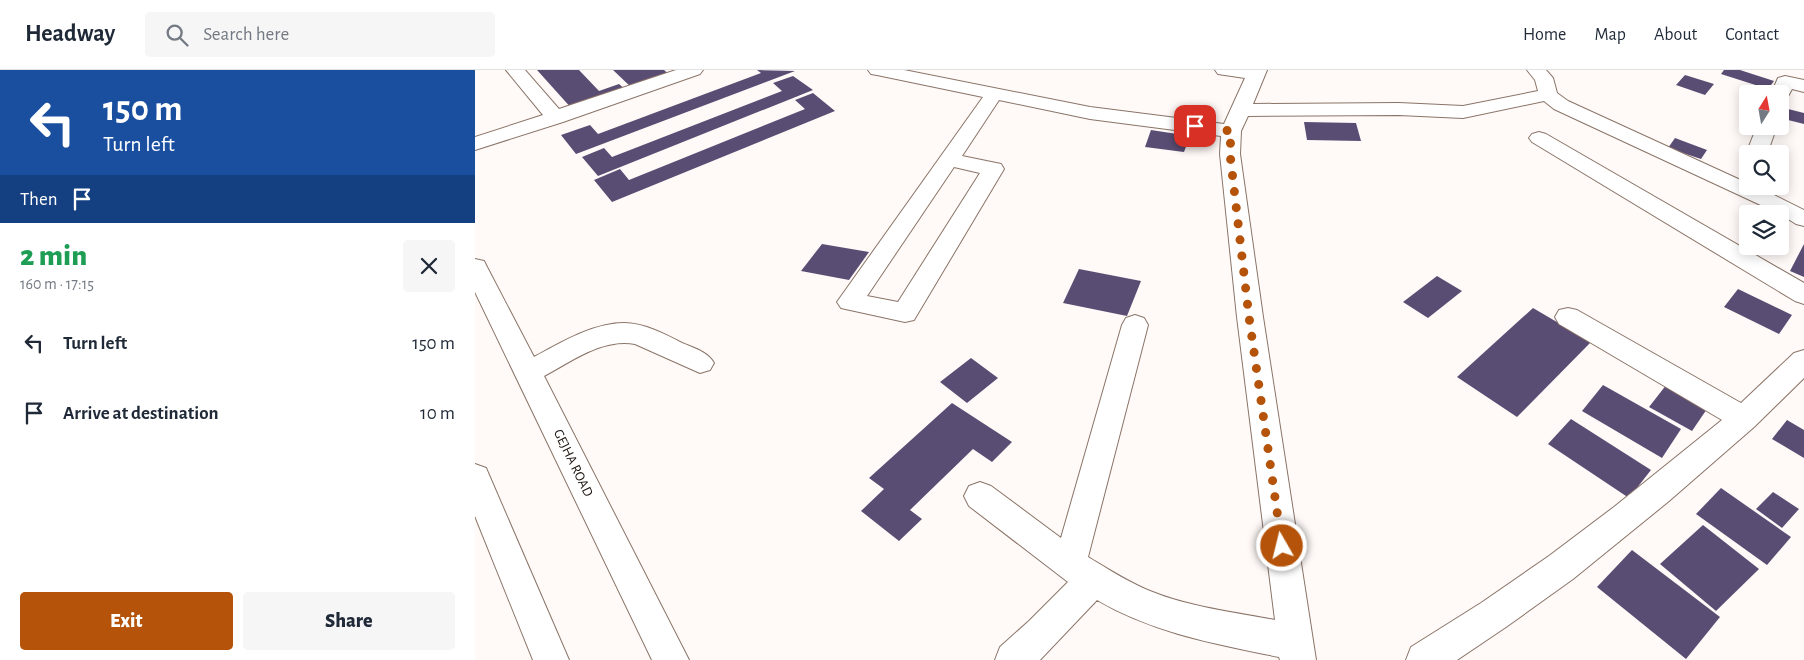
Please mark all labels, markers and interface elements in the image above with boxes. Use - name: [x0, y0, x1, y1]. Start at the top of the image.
- search box: [145, 12, 495, 57]
- icon: search: [163, 21, 191, 49]
- text: Headway: [25, 22, 115, 46]
- text: Search here: [203, 25, 289, 44]
- text: Home: [1523, 26, 1566, 44]
- text: Map: [1594, 26, 1626, 44]
- text: About: [1654, 26, 1697, 44]
- text: Contact: [1725, 26, 1779, 44]
- north arrow: [1739, 85, 1789, 135]
- map controls: [1739, 85, 1789, 255]
- icon: left: [20, 90, 85, 155]
- text: 150 m: [103, 92, 183, 127]
- pin: [1174, 105, 1216, 147]
- icon: arrive: [1181, 112, 1209, 140]
- text: Turn left: [103, 133, 175, 155]
- button: search: [1739, 145, 1789, 195]
- icon: arrive: [68, 185, 96, 213]
- text: Then: [20, 190, 58, 209]
- button: layers: [1739, 205, 1789, 255]
- button: close: [403, 240, 455, 292]
- text: 2 min: [20, 241, 87, 271]
- text: 160 m · 17:15: [20, 276, 94, 292]
- icon: left: [20, 329, 48, 357]
- text: Turn left: [63, 334, 127, 353]
- text: 150 m: [412, 334, 455, 353]
- icon: arrive: [20, 399, 48, 427]
- text: Arrive at destination: [63, 404, 219, 423]
- text: 10 m: [420, 404, 455, 423]
- street label: GEJHA ROAD: [551, 427, 595, 499]
- position arrow: [1255, 519, 1307, 571]
- button: Exit: [20, 592, 233, 650]
- button: Share: [243, 592, 455, 650]

